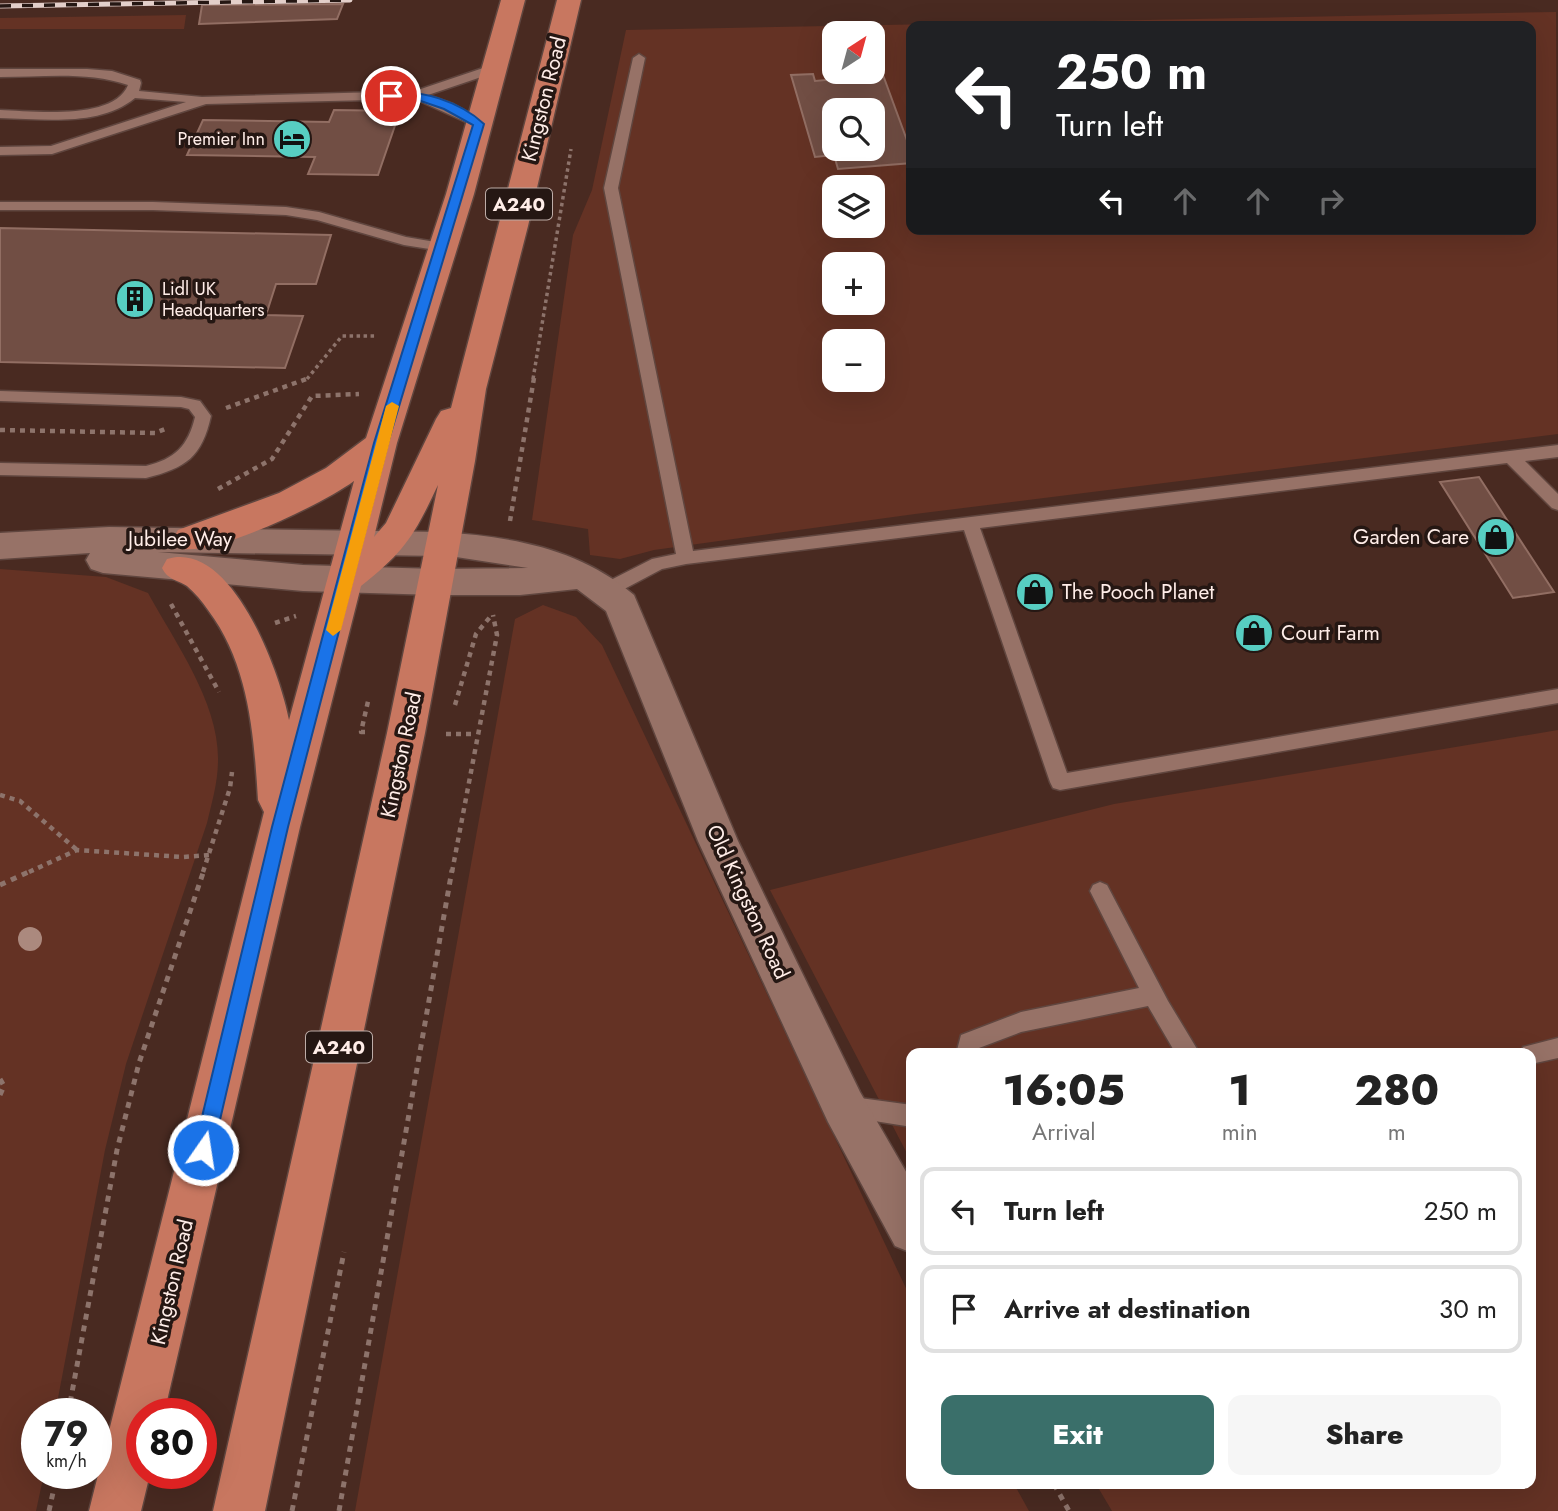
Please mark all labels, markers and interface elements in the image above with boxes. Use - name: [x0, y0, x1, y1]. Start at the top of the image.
- north arrow: [822, 21, 886, 84]
- map controls: [822, 21, 885, 392]
- street label: Kingston Road: [514, 33, 574, 165]
- text: 250 m: [1056, 37, 1207, 107]
- icon: left: [941, 49, 1032, 140]
- pin: [361, 66, 421, 126]
- icon: arrive: [372, 77, 410, 115]
- button: search: [822, 98, 885, 161]
- text: Turn left: [1056, 102, 1163, 148]
- hotel icon: Premier Inn: [271, 118, 313, 160]
- place label: Premier Inn: [177, 126, 265, 152]
- button: layers: [822, 175, 885, 238]
- icon: left: [1093, 182, 1131, 220]
- icon: ahead: [1166, 182, 1204, 220]
- icon: ahead: [1239, 182, 1277, 220]
- icon: right: [1312, 182, 1350, 220]
- road number: A240: [486, 188, 552, 220]
- button: +: [822, 252, 885, 315]
- place label: Lidl UK Headquarters: [162, 276, 265, 323]
- building icon: Lidl UK Headquarters: [114, 278, 156, 320]
- button: −: [822, 329, 885, 392]
- shop icon: Garden Care: [1475, 516, 1517, 558]
- place label: Garden Care: [1353, 522, 1469, 552]
- street label: Jubilee Way: [125, 524, 233, 554]
- shop icon: The Pooch Planet: [1014, 571, 1056, 613]
- place label: The Pooch Planet: [1062, 577, 1214, 607]
- shop icon: Court Farm: [1233, 612, 1275, 654]
- place label: Court Farm: [1281, 618, 1380, 648]
- street label: Kingston Road: [373, 689, 429, 821]
- street label: Old Kingston Road: [699, 820, 797, 984]
- road number: A240: [306, 1032, 372, 1063]
- text: 16:05: [1003, 1060, 1125, 1121]
- text: 1: [1229, 1060, 1251, 1121]
- text: 280: [1355, 1060, 1439, 1121]
- position arrow: [166, 1113, 240, 1187]
- text: Arrival: [1032, 1115, 1096, 1149]
- text: min: [1222, 1115, 1258, 1149]
- text: m: [1388, 1115, 1406, 1149]
- icon: left: [945, 1192, 983, 1230]
- text: Turn left: [1004, 1192, 1104, 1230]
- text: 250 m: [1424, 1192, 1497, 1230]
- street label: Kingston Road: [143, 1216, 201, 1348]
- icon: arrive: [945, 1290, 983, 1328]
- text: Arrive at destination: [1004, 1290, 1251, 1328]
- text: 30 m: [1439, 1290, 1497, 1328]
- button: Exit: [941, 1395, 1214, 1475]
- button: Share: [1228, 1395, 1501, 1475]
- speed limit sign: 80: [126, 1398, 217, 1489]
- text: 79: [44, 1409, 89, 1459]
- text: km/h: [46, 1448, 87, 1474]

